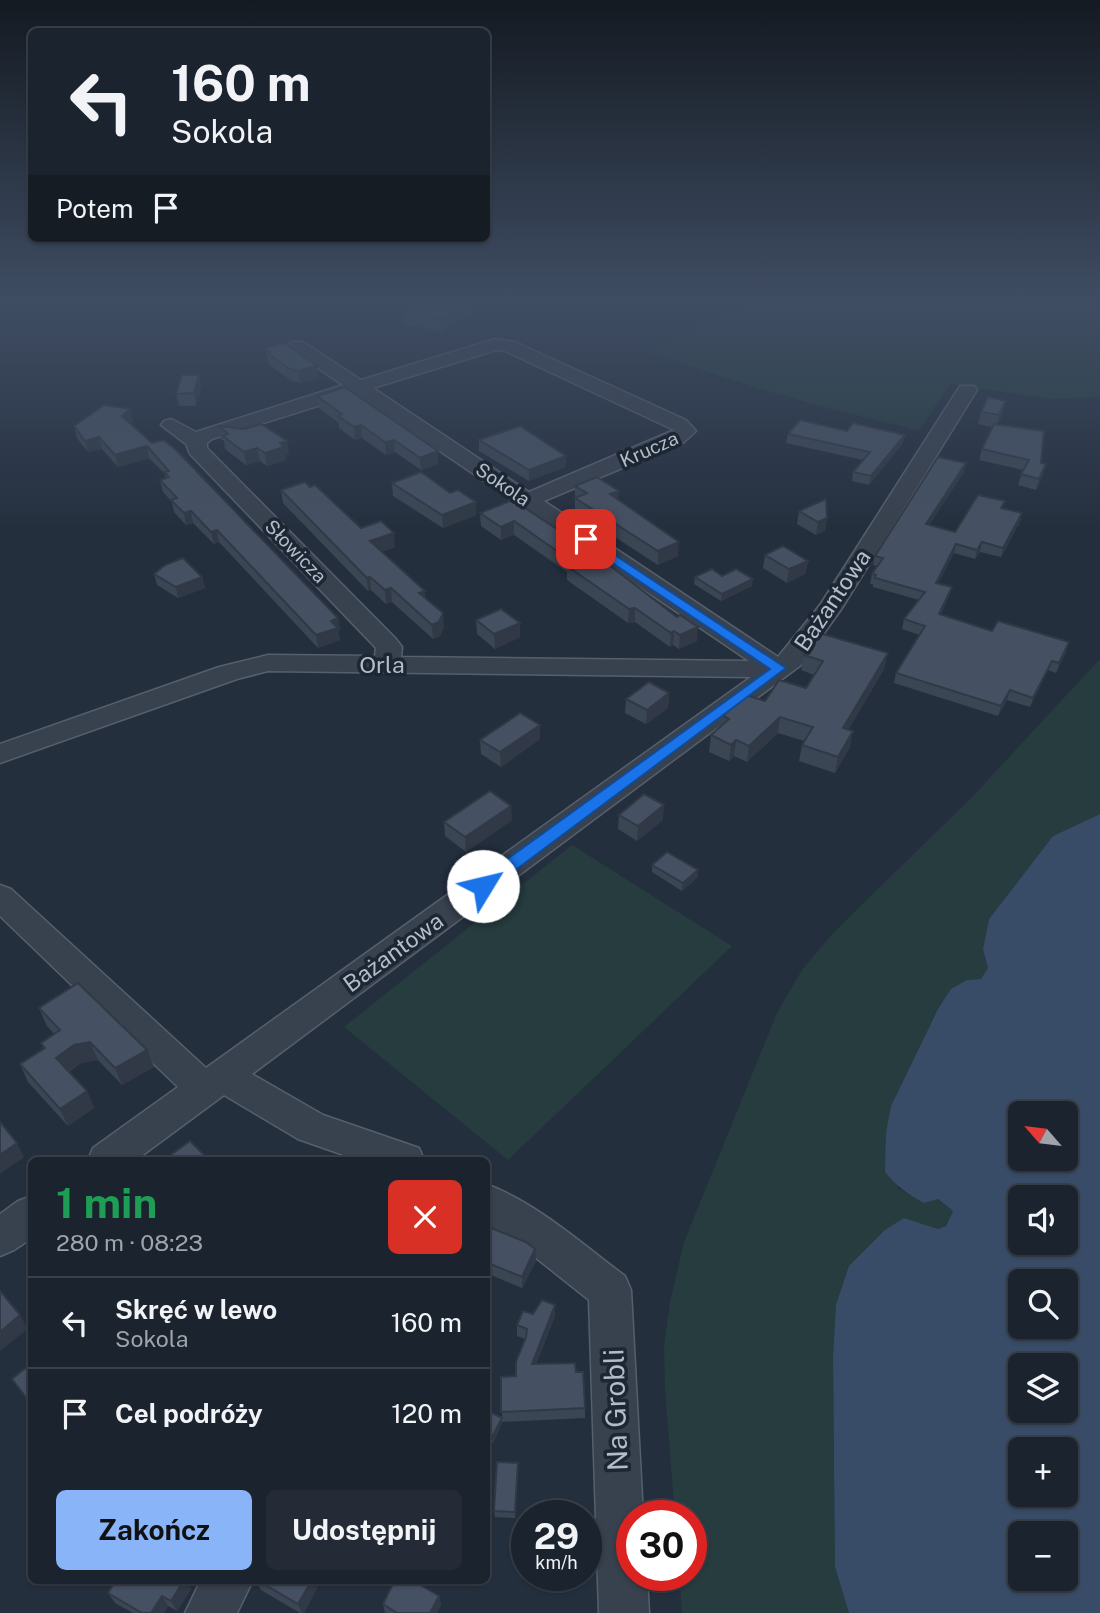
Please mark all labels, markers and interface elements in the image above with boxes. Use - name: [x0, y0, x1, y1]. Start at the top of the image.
- text: 160 m: [171, 54, 311, 112]
- icon: left: [56, 56, 147, 147]
- text: Sokola: [171, 113, 273, 150]
- icon: arrive: [147, 189, 185, 227]
- text: Potem: [56, 193, 133, 224]
- street label: Krucza: [617, 426, 681, 472]
- street label: Sokola: [472, 458, 534, 510]
- pin: [556, 509, 616, 569]
- street label: Słowicza: [261, 515, 331, 587]
- icon: arrive: [567, 520, 605, 558]
- street label: Bażantowa: [788, 544, 876, 656]
- street label: Orla: [359, 651, 405, 678]
- position arrow: [446, 849, 520, 923]
- street label: Bażantowa: [338, 907, 448, 997]
- north arrow: [1008, 1101, 1078, 1171]
- map controls: [1008, 1101, 1078, 1591]
- text: 1 min: [56, 1178, 157, 1227]
- button: close: [388, 1180, 462, 1254]
- button: sound: [1008, 1185, 1078, 1255]
- text: 280 m · 08:23: [56, 1229, 203, 1256]
- button: search: [1008, 1269, 1078, 1339]
- text: Skręć w lewo: [115, 1294, 277, 1325]
- icon: left: [56, 1304, 94, 1342]
- text: 160 m: [391, 1307, 462, 1338]
- text: Sokola: [115, 1325, 188, 1352]
- street label: Na Grobli: [596, 1348, 634, 1472]
- button: layers: [1008, 1353, 1078, 1423]
- icon: arrive: [56, 1395, 94, 1433]
- text: Cel podróży: [115, 1398, 263, 1429]
- text: 120 m: [391, 1398, 462, 1429]
- button: +: [1008, 1437, 1078, 1507]
- button: Zakończ: [56, 1490, 252, 1570]
- button: Udostępnij: [266, 1490, 462, 1570]
- speed limit sign: 30: [616, 1500, 707, 1591]
- text: 29: [534, 1516, 579, 1557]
- button: −: [1008, 1521, 1078, 1591]
- text: km/h: [535, 1552, 578, 1573]

